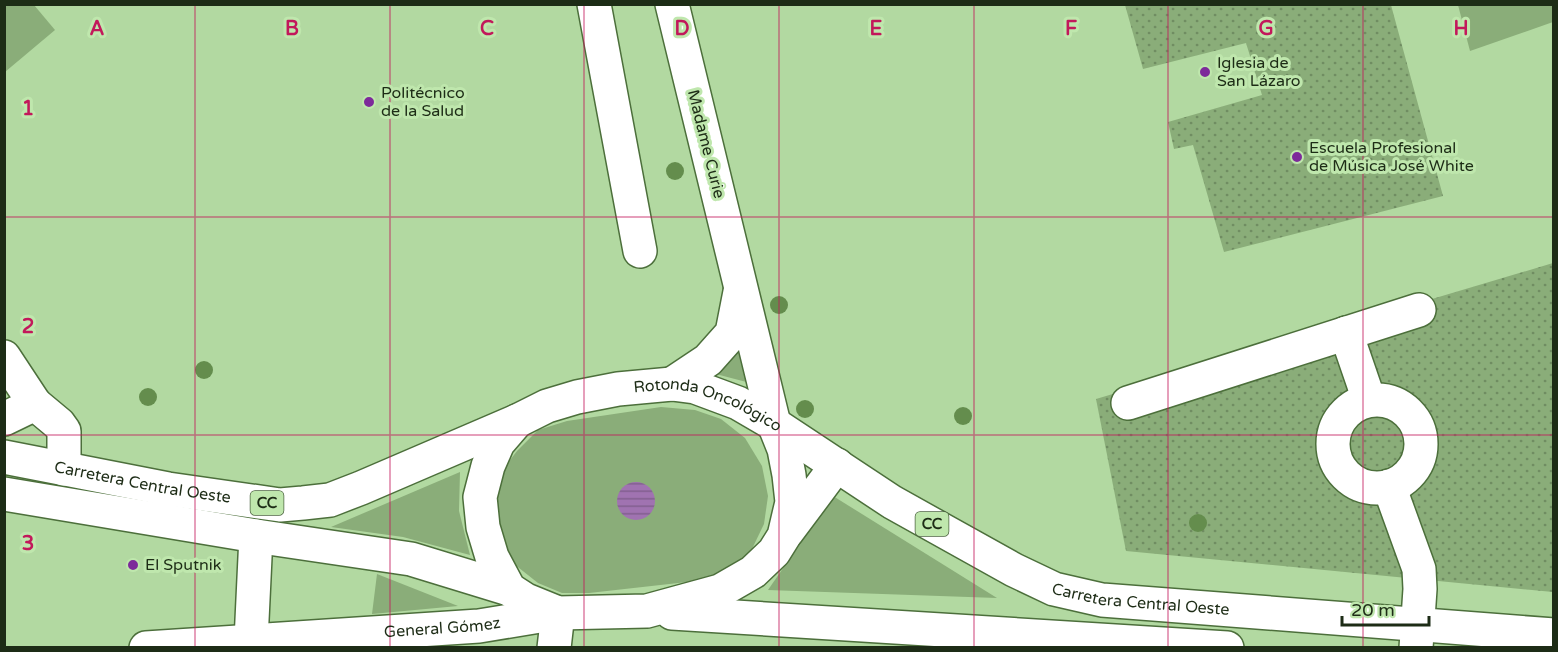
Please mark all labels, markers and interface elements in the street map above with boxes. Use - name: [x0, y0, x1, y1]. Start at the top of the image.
- text: A: [90, 17, 105, 41]
- text: B: [285, 17, 299, 41]
- text: C: [480, 17, 494, 41]
- text: D: [674, 17, 690, 41]
- text: E: [870, 17, 883, 41]
- text: F: [1065, 17, 1077, 41]
- text: G: [1258, 17, 1274, 41]
- text: H: [1453, 17, 1469, 41]
- place label: Iglesia de San Lázaro: [1217, 53, 1301, 91]
- marker: Iglesia de San Lázaro: [1198, 65, 1212, 79]
- place label: Politécnico de la Salud: [381, 83, 465, 121]
- street label: Madame Curie: [683, 88, 729, 200]
- marker: Politécnico de la Salud: [362, 95, 376, 109]
- text: 1: [22, 97, 34, 121]
- place label: Escuela Profesional de Música José White: [1309, 138, 1474, 176]
- marker: Escuela Profesional de Música José White: [1290, 150, 1304, 164]
- text: 2: [22, 315, 34, 339]
- street label: Rotonda Oncológico: [633, 374, 786, 436]
- street label: Carretera Central Oeste: [53, 457, 232, 508]
- road number: CC: [250, 491, 284, 515]
- road number: CC: [916, 512, 948, 536]
- text: 3: [22, 532, 34, 556]
- place label: El Sputnik: [145, 555, 222, 575]
- marker: El Sputnik: [126, 558, 140, 572]
- street label: Carretera Central Oeste: [1050, 579, 1230, 620]
- scale bar: [1342, 589, 1429, 627]
- text: 20 m: [1351, 599, 1395, 621]
- street label: General Gómez: [383, 613, 502, 642]

